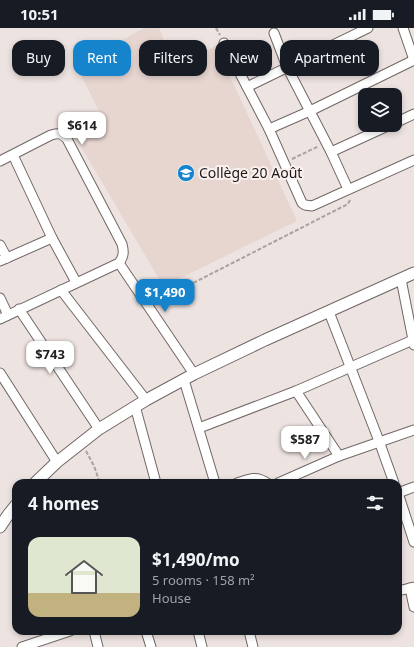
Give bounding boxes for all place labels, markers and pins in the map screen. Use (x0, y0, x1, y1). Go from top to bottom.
pin: $614 (58, 112, 106, 146)
school or university icon: Collège 20 Août (176, 163, 196, 183)
place label: Collège 20 Août (199, 163, 302, 182)
pin: $1,490 (132, 279, 198, 313)
pin: $743 (26, 341, 74, 375)
pin: $587 (281, 426, 329, 460)

